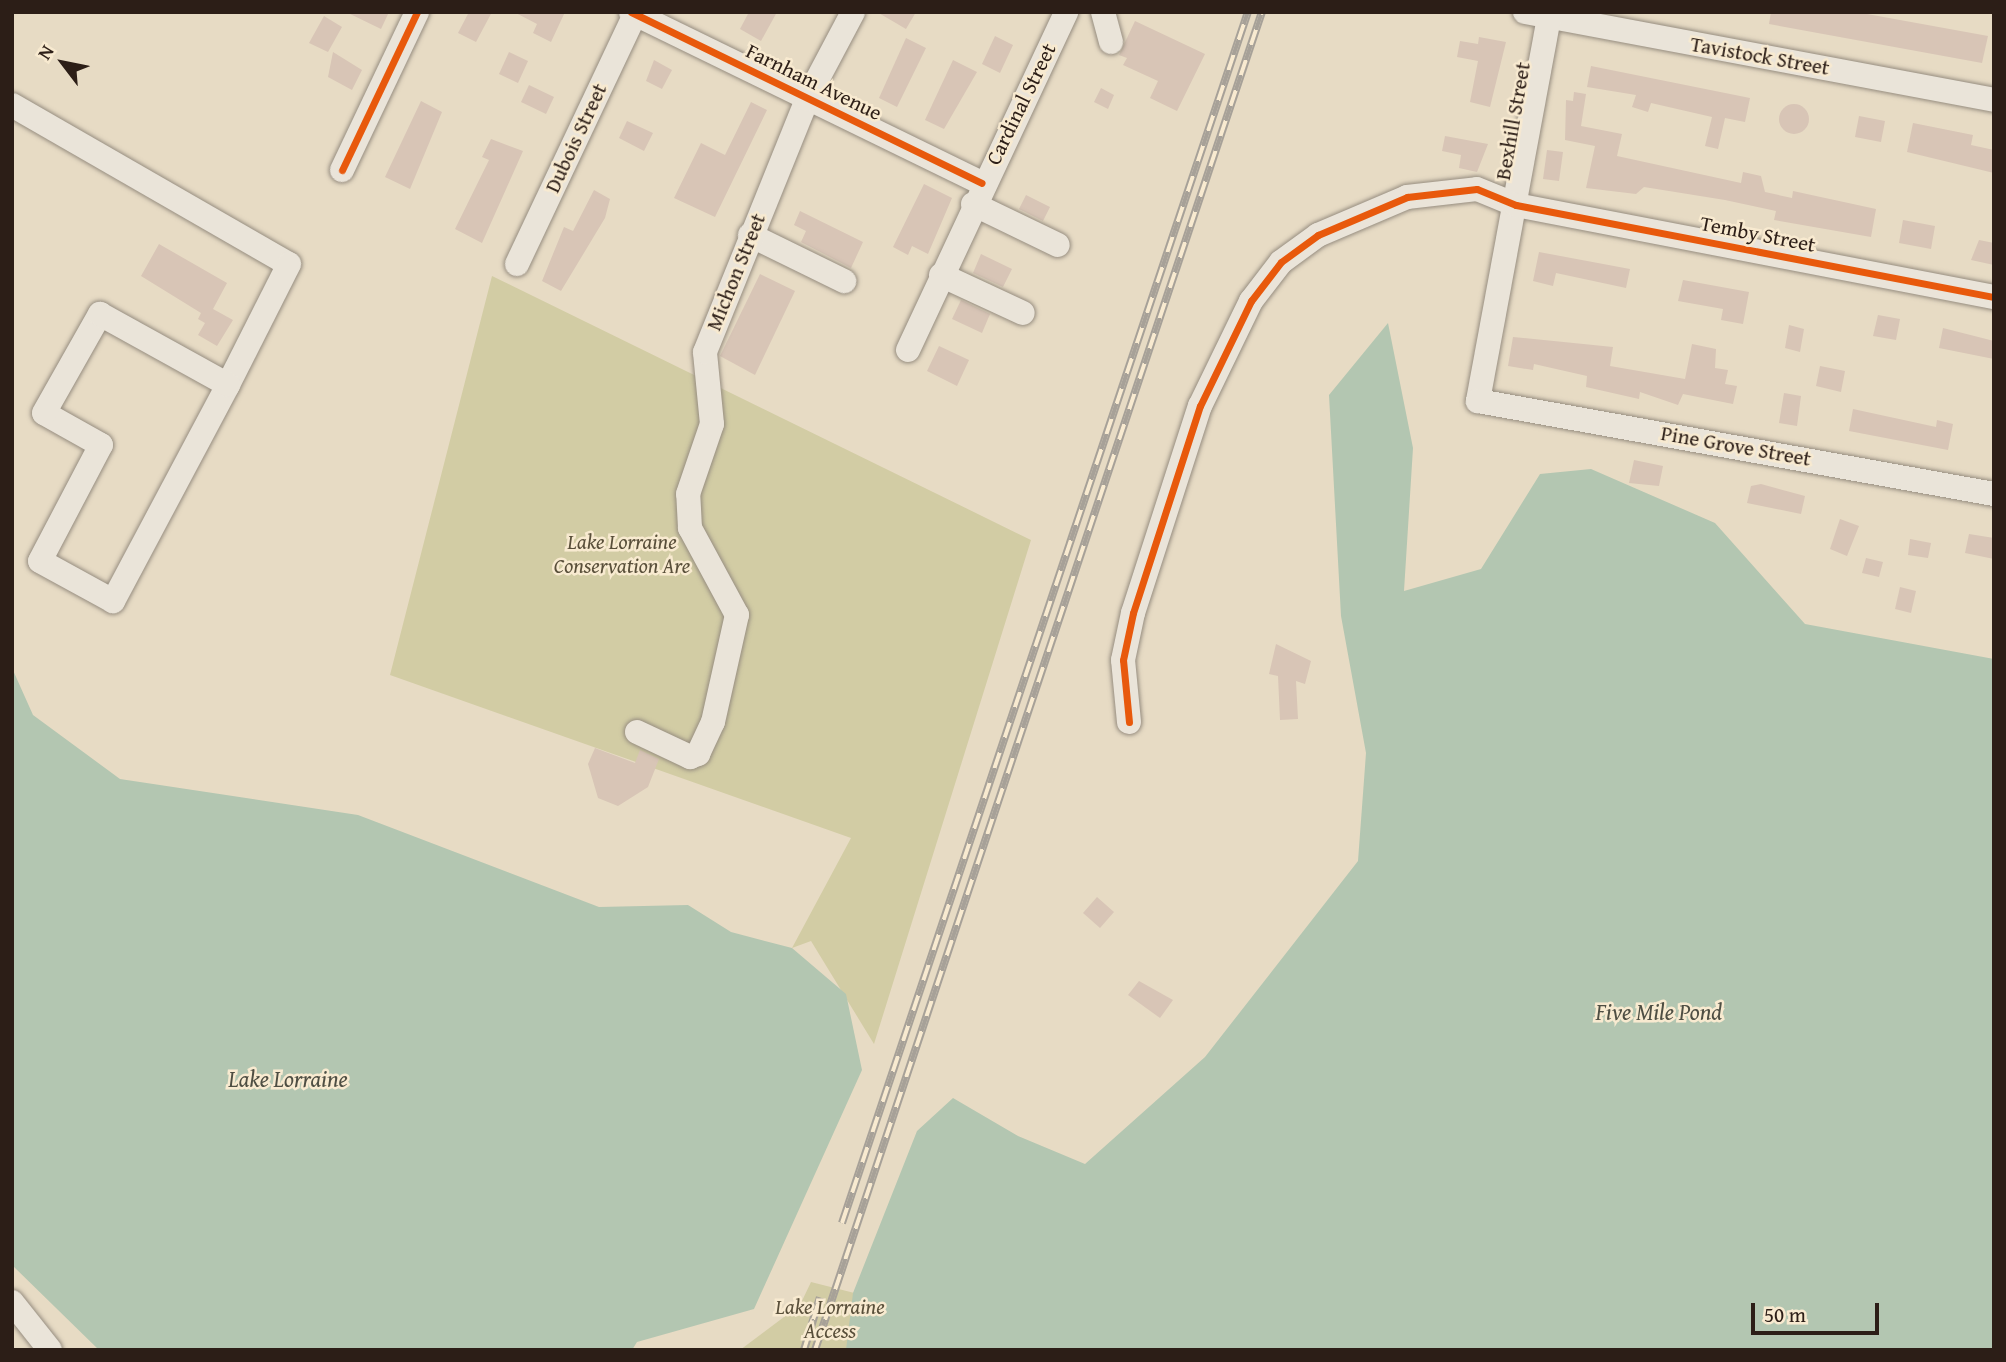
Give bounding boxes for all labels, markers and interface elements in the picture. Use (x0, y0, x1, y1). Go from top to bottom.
north arrow (28, 28, 98, 98)
street label: Tavistock Street (1688, 31, 1832, 81)
street label: Farnham Avenue (742, 38, 886, 126)
text: N (30, 39, 60, 65)
street label: Cardinal Street (981, 39, 1061, 169)
street label: Bexhill Street (1490, 60, 1536, 182)
street label: Dubois Street (540, 79, 612, 197)
street label: Michon Street (701, 210, 771, 334)
street label: Temby Street (1698, 210, 1818, 258)
street label: Pine Grove Street (1659, 420, 1813, 472)
park label: Lake Lorraine Conservation Are (554, 529, 690, 579)
water label: Five Mile Pond (1596, 998, 1722, 1026)
water label: Lake Lorraine (228, 1065, 348, 1093)
scale bar (1754, 1288, 1882, 1332)
park label: Lake Lorraine Access (775, 1294, 885, 1344)
text: 50 m (1764, 1299, 1806, 1330)

